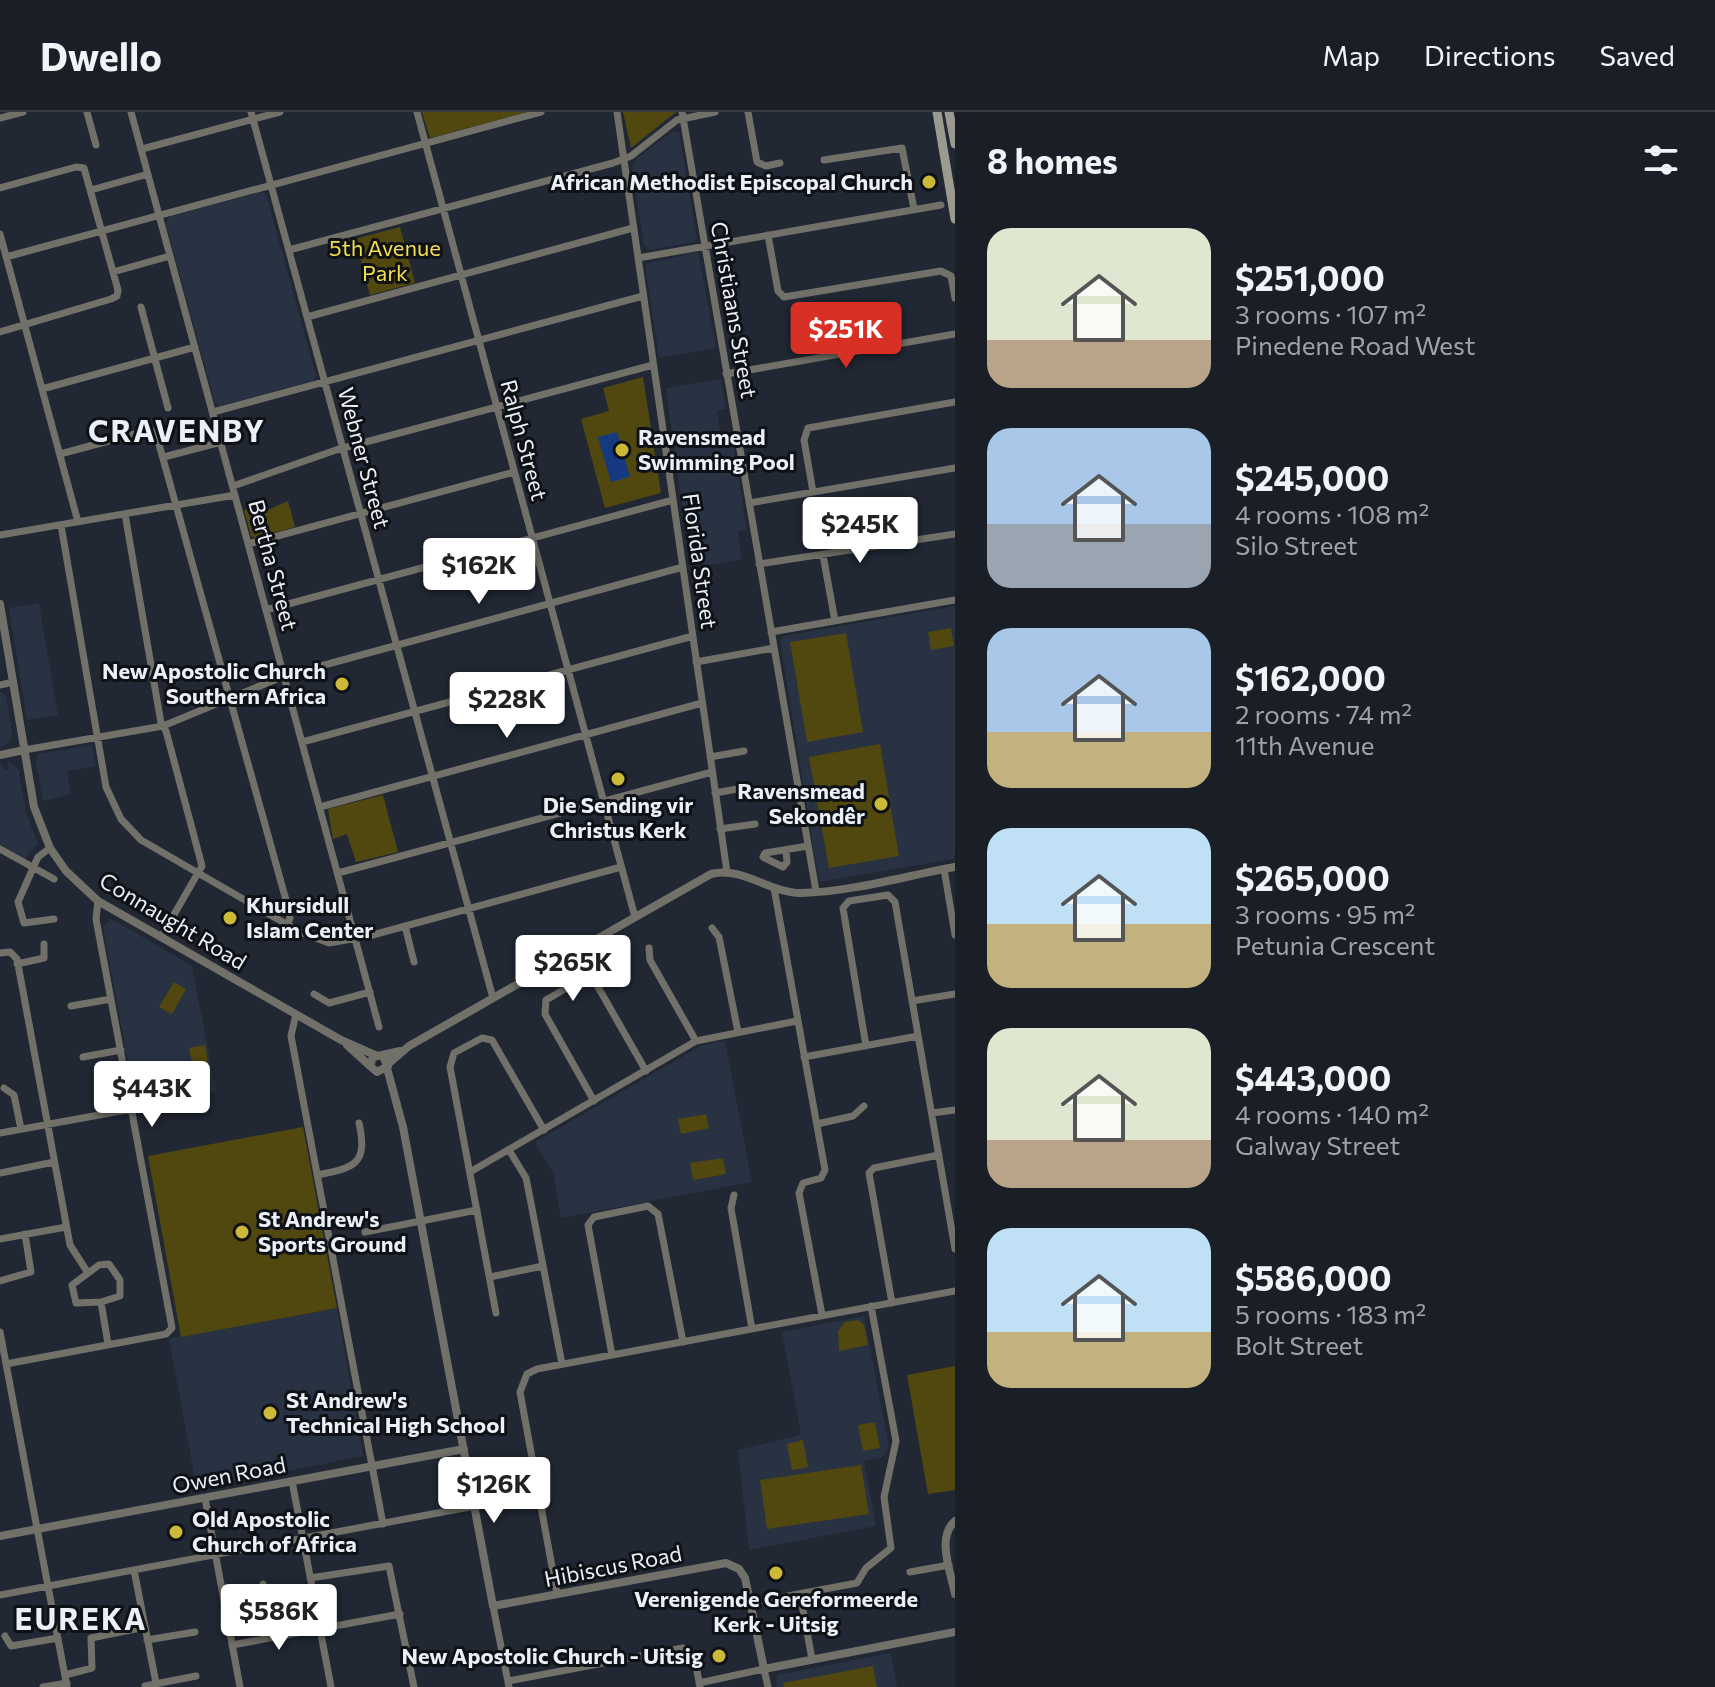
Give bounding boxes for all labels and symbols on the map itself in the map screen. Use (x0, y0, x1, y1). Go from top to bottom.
place label: African Methodist Episcopal Church (550, 168, 913, 195)
marker: African Methodist Episcopal Church (920, 173, 938, 191)
street label: Christiaans Street (706, 220, 763, 400)
park label: 5th Avenue Park (329, 234, 441, 286)
pin: $251K (790, 302, 902, 370)
street label: Ralph Street (495, 377, 554, 503)
street label: Webner Street (333, 384, 396, 531)
district label: CRAVENBY (88, 411, 266, 448)
place label: Ravensmead Swimming Pool (638, 423, 795, 475)
marker: Ravensmead Swimming Pool (613, 441, 631, 459)
street label: Florida Street (678, 492, 723, 630)
street label: Bertha Street (243, 497, 304, 633)
pin: $245K (804, 497, 916, 565)
pin: $162K (423, 538, 535, 606)
place label: New Apostolic Church Southern Africa (102, 657, 326, 709)
pin: $228K (451, 672, 563, 740)
marker: New Apostolic Church Southern Africa (333, 675, 351, 693)
marker: Die Sending vir Christus Kerk (609, 770, 627, 788)
place label: Ravensmead Sekondêr (737, 777, 865, 829)
place label: Die Sending vir Christus Kerk (543, 791, 693, 843)
marker: Ravensmead Sekondêr (872, 795, 890, 813)
street label: Connaught Road (95, 866, 252, 975)
place label: Khursidull Islam Center (246, 891, 373, 943)
marker: Khursidull Islam Center (221, 909, 239, 927)
pin: $265K (517, 935, 629, 1003)
pin: $443K (96, 1061, 208, 1129)
place label: St Andrew's Sports Ground (258, 1205, 406, 1257)
marker: St Andrew's Sports Ground (233, 1223, 251, 1241)
place label: St Andrew's Technical High School (286, 1386, 505, 1438)
marker: St Andrew's Technical High School (261, 1404, 279, 1422)
street label: Owen Road (170, 1450, 288, 1499)
pin: $126K (438, 1457, 550, 1525)
place label: Old Apostolic Church of Africa (192, 1505, 357, 1557)
marker: Old Apostolic Church of Africa (167, 1523, 185, 1541)
street label: Hibiscus Road (542, 1539, 684, 1592)
marker: Verenigende Gereformeerde Kerk - Uitsig (767, 1564, 785, 1582)
pin: $586K (223, 1584, 335, 1652)
place label: Verenigende Gereformeerde Kerk - Uitsig (634, 1585, 918, 1637)
district label: EUREKA (15, 1599, 147, 1636)
place label: New Apostolic Church - Uitsig (401, 1642, 703, 1669)
marker: New Apostolic Church - Uitsig (710, 1647, 728, 1665)

